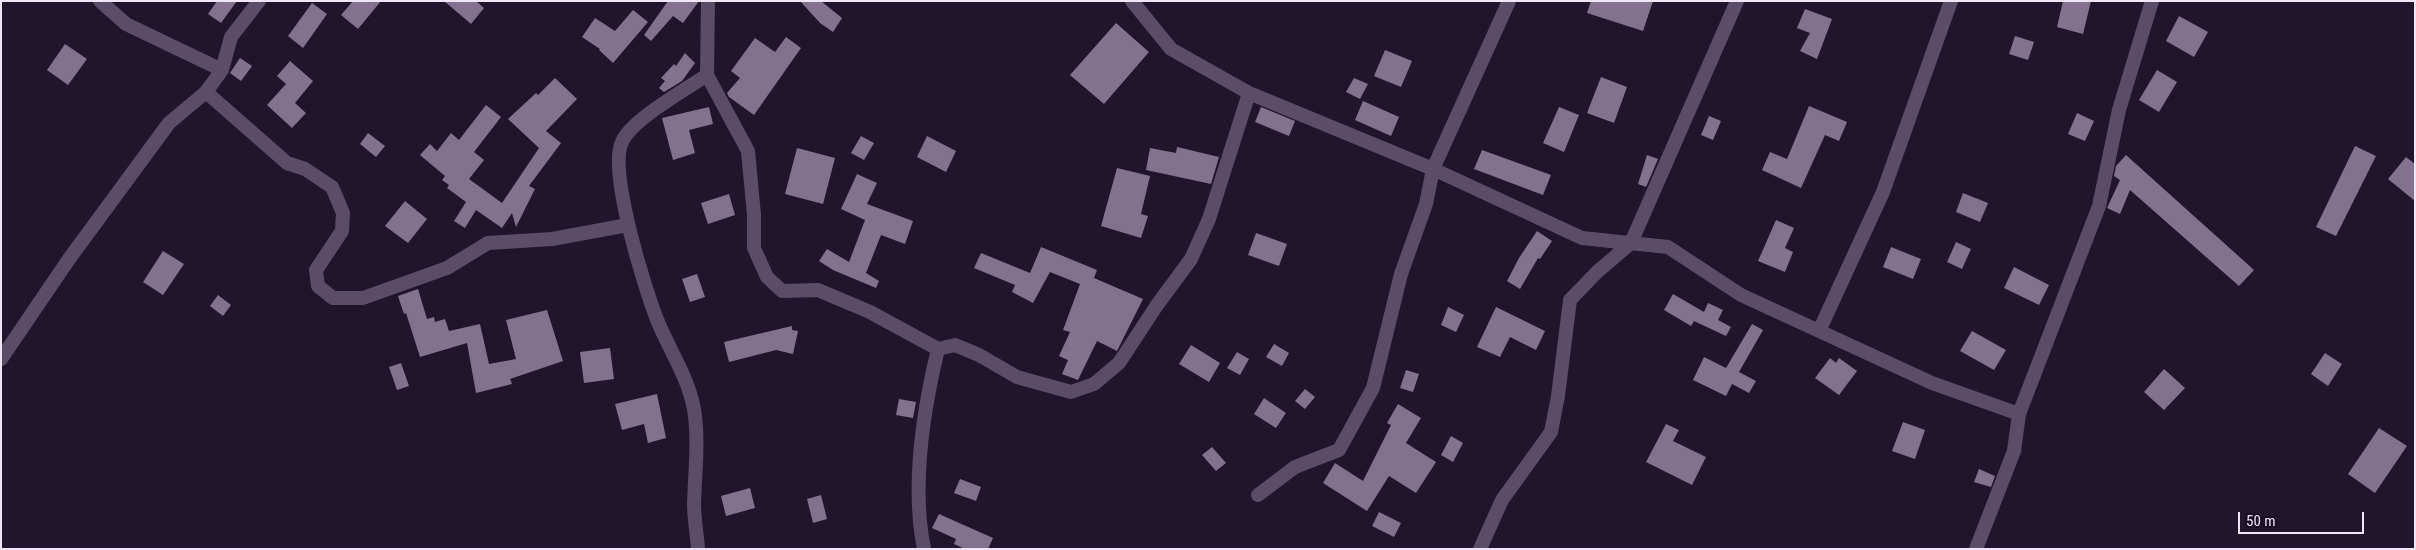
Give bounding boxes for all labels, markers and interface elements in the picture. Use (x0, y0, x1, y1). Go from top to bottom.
scale bar (2241, 502, 2367, 534)
text: 50 m (2246, 512, 2276, 530)

